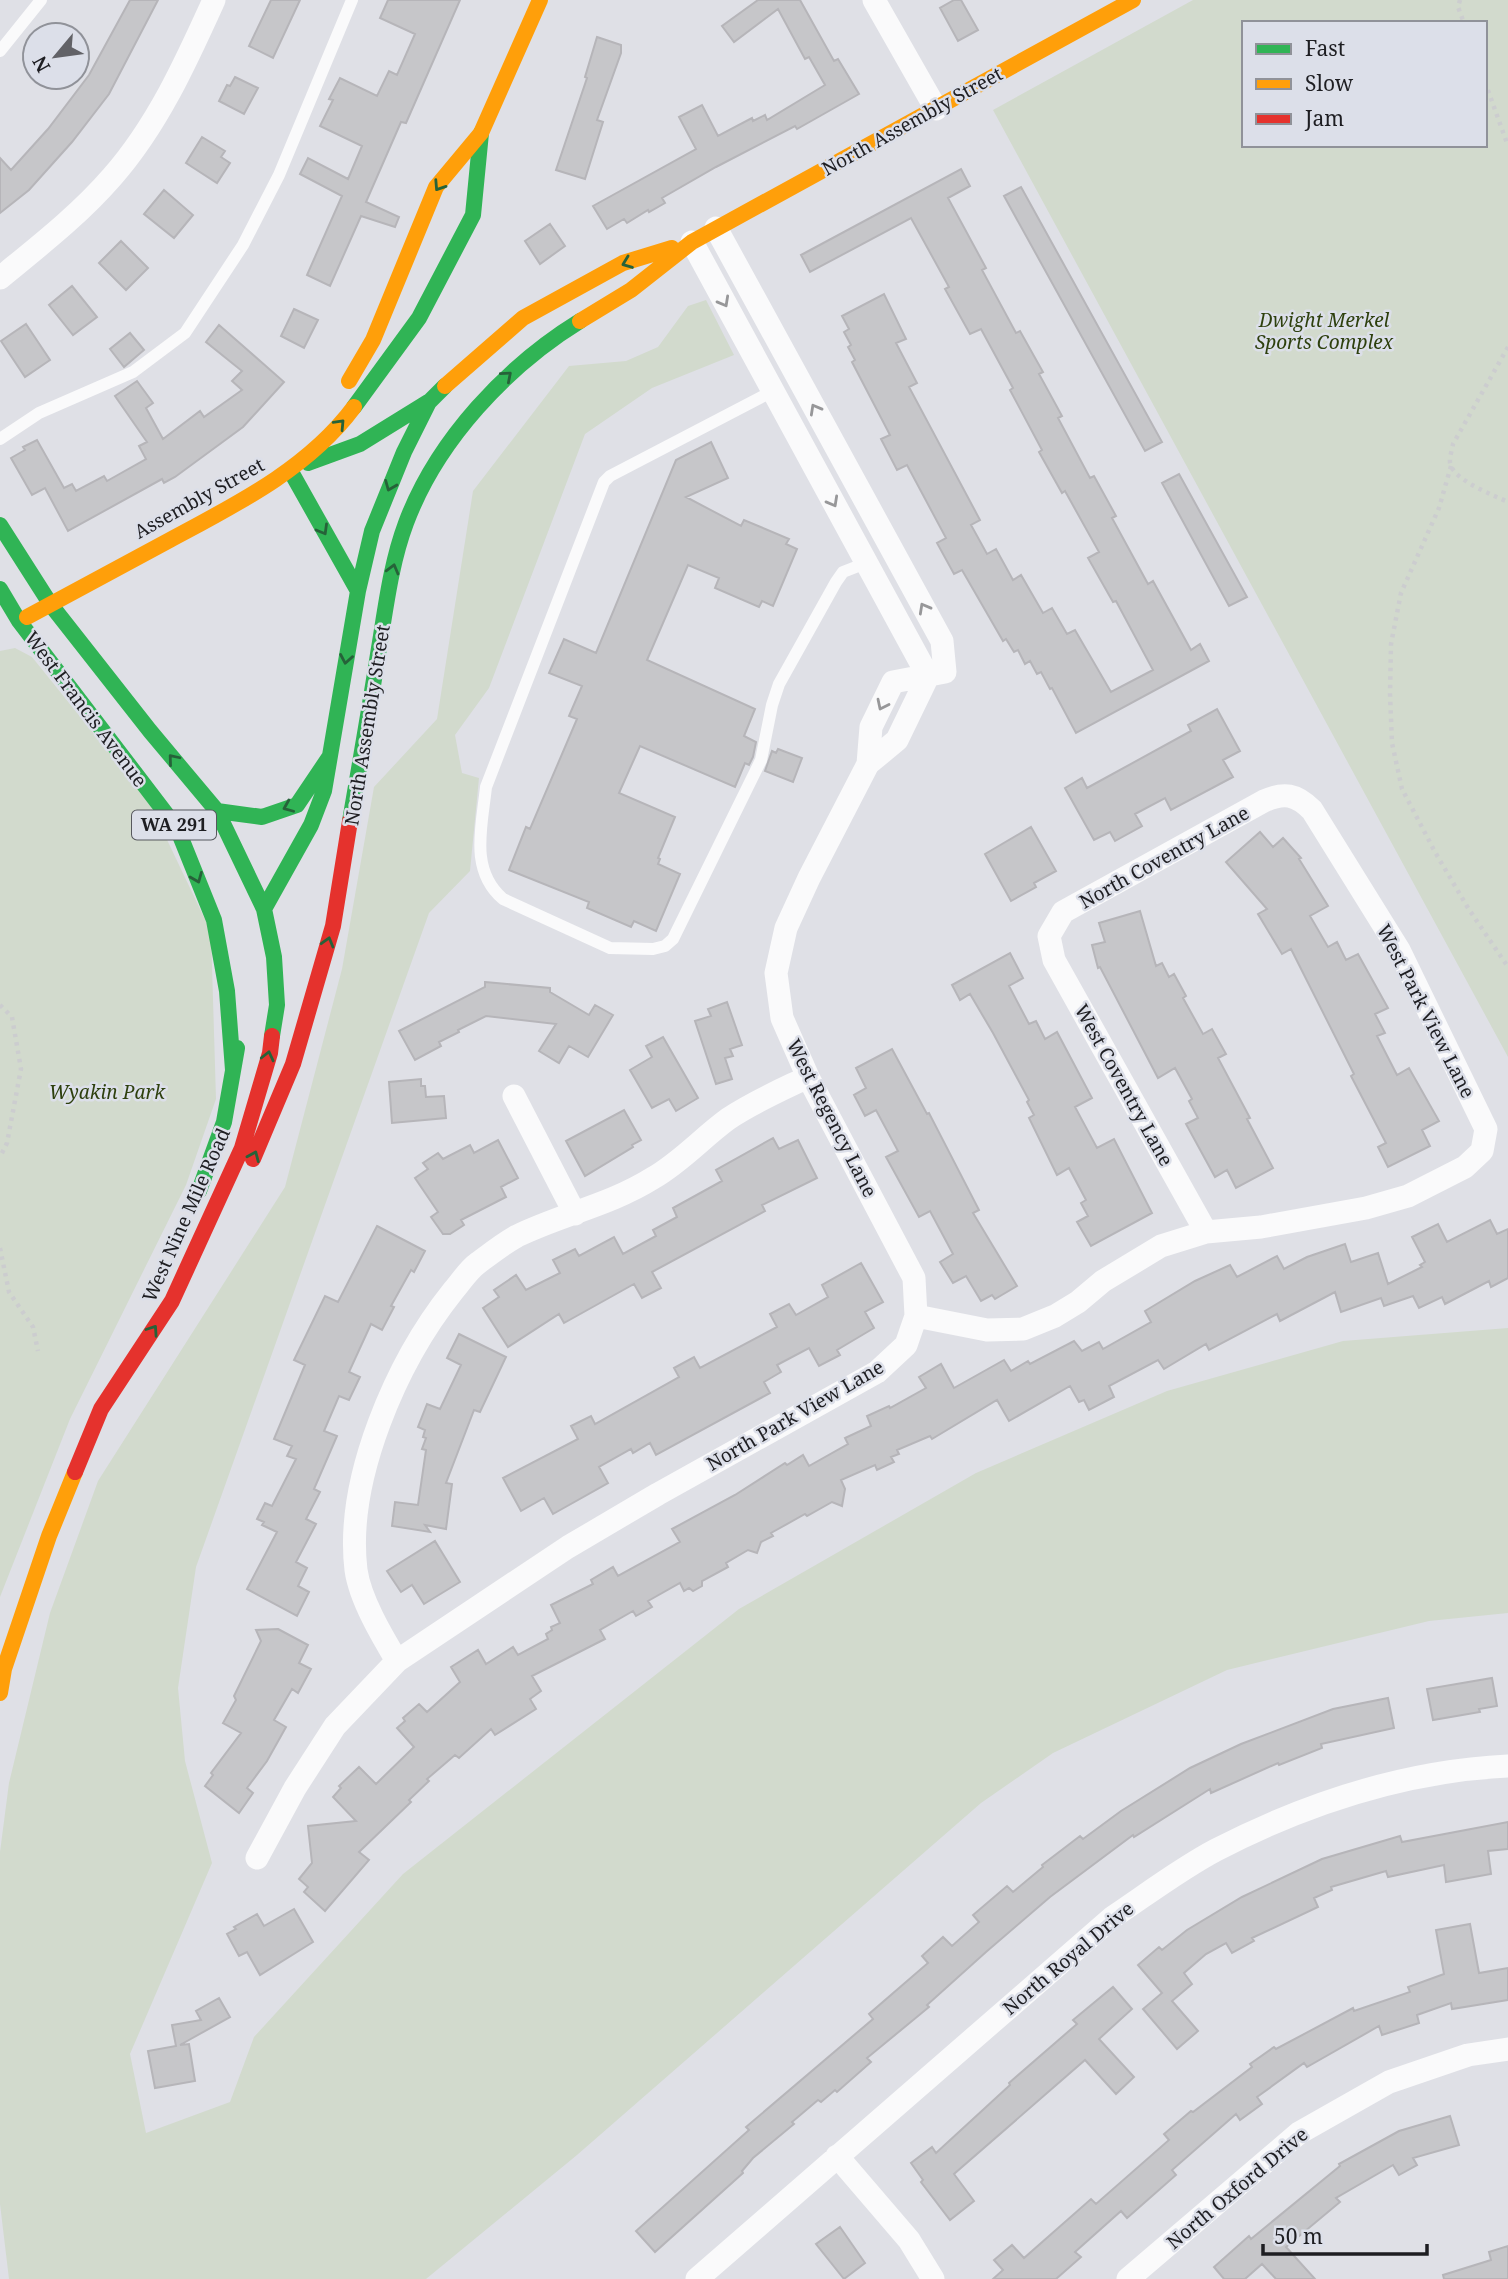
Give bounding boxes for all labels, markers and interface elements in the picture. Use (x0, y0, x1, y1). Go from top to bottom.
north arrow (21, 21, 91, 91)
legend (1242, 21, 1487, 147)
text: Fast (1305, 34, 1345, 62)
text: N (26, 51, 56, 77)
street label: North Assembly Street (817, 60, 1007, 182)
text: Slow (1305, 69, 1354, 97)
text: Jam (1304, 104, 1344, 132)
one-way arrow (434, 178, 447, 191)
one-way arrow (621, 254, 633, 268)
one-way arrow (716, 295, 729, 307)
park label: Dwight Merkel Sports Complex (1255, 307, 1394, 355)
one-way arrow (498, 372, 511, 384)
one-way arrow (810, 404, 823, 416)
one-way arrow (331, 419, 344, 432)
street label: Assembly Street (129, 451, 269, 544)
one-way arrow (385, 479, 399, 491)
one-way arrow (825, 494, 838, 507)
one-way arrow (315, 523, 328, 535)
one-way arrow (385, 564, 399, 576)
one-way arrow (919, 603, 933, 616)
street label: North Assembly Street (338, 622, 396, 827)
street label: West Francis Avenue (19, 626, 153, 792)
one-way arrow (339, 653, 354, 665)
one-way arrow (876, 698, 890, 710)
one-way arrow (169, 754, 181, 767)
one-way arrow (283, 799, 295, 813)
street label: North Coventry Lane (1074, 799, 1254, 915)
road number: WA 291 (132, 810, 216, 840)
one-way arrow (189, 870, 203, 883)
street label: West Park View Lane (1371, 920, 1481, 1102)
one-way arrow (320, 936, 334, 948)
street label: West Coventry Lane (1069, 999, 1179, 1171)
street label: West Regency Lane (781, 1034, 883, 1202)
one-way arrow (260, 1050, 275, 1062)
park label: Wyakin Park (49, 1079, 166, 1105)
street label: West Nine Mile Road (136, 1124, 236, 1306)
one-way arrow (246, 1151, 260, 1163)
one-way arrow (145, 1325, 158, 1338)
street label: North Park View Lane (702, 1354, 888, 1476)
street label: North Royal Drive (997, 1896, 1139, 2020)
street label: North Oxford Drive (1161, 2121, 1313, 2255)
scale bar (1263, 2212, 1428, 2256)
text: 50 m (1274, 2222, 1323, 2250)

